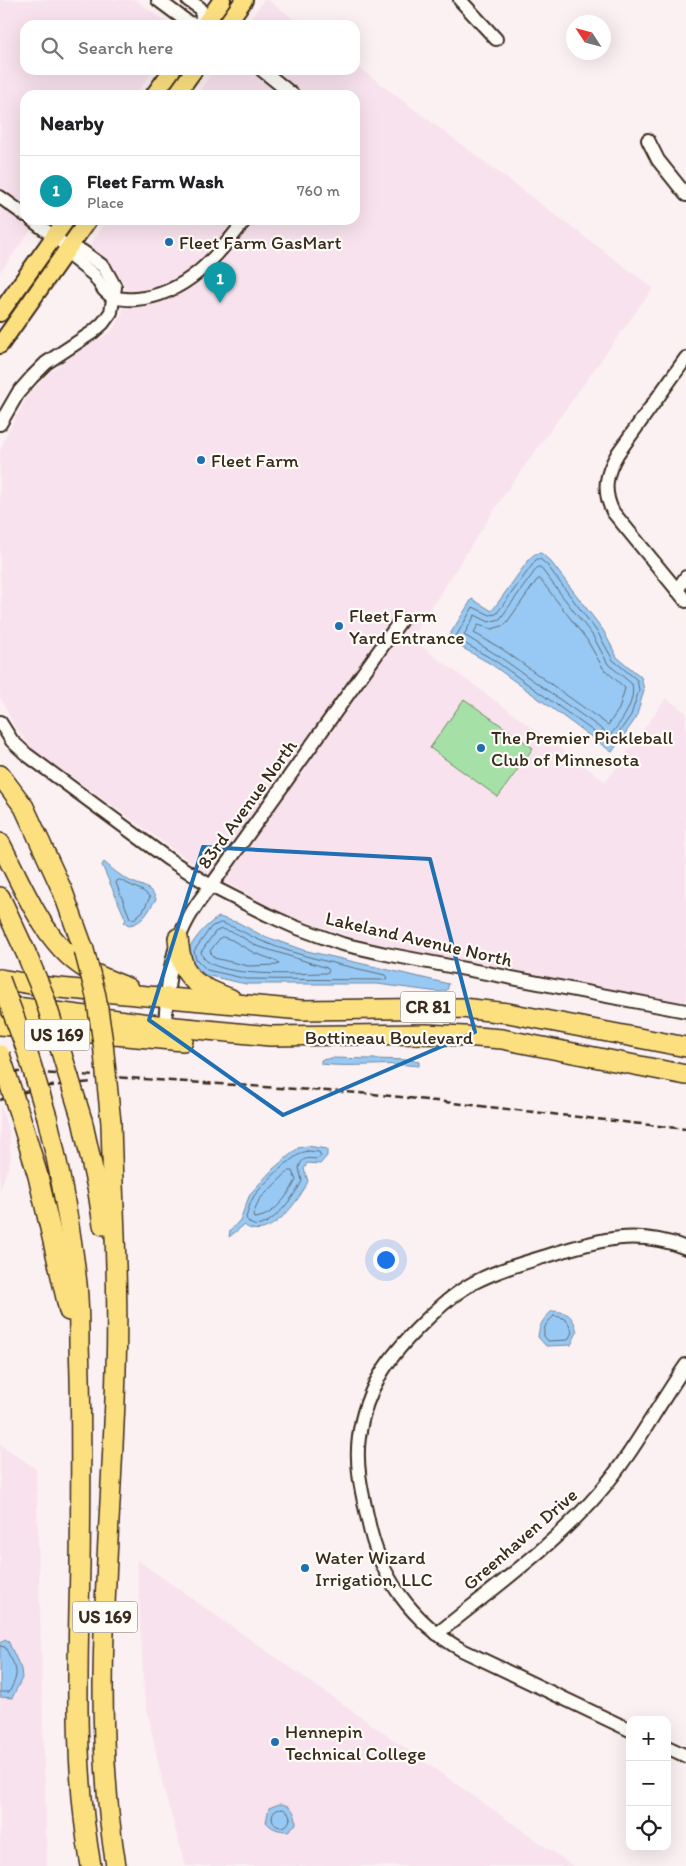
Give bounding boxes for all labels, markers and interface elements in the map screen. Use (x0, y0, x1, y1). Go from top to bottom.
north arrow (566, 15, 611, 60)
search box (20, 20, 360, 75)
icon: search (38, 34, 66, 62)
text: Search here (78, 36, 173, 59)
text: Nearby (40, 110, 104, 135)
text: Fleet Farm Wash (87, 170, 224, 193)
text: 1 (52, 181, 60, 200)
text: 760 m (297, 181, 340, 200)
text: Place (87, 193, 124, 212)
place label: Fleet Farm GasMart (179, 231, 342, 254)
marker: Fleet Farm GasMart (163, 236, 175, 248)
pin: 1 (204, 262, 236, 303)
place label: Fleet Farm (211, 449, 299, 472)
marker: Fleet Farm (195, 454, 207, 466)
place label: Fleet Farm Yard Entrance (349, 604, 465, 649)
marker: Fleet Farm Yard Entrance (333, 620, 345, 632)
place label: The Premier Pickleball Club of Minnesota (491, 726, 674, 771)
street label: 83rd Avenue North (192, 734, 302, 873)
marker: The Premier Pickleball Club of Minnesota (475, 742, 487, 754)
street label: Lakeland Avenue North (323, 906, 515, 972)
road number: CR 81 (400, 992, 456, 1022)
road number: US 169 (24, 1020, 90, 1050)
street label: Bottineau Boulevard (305, 1026, 474, 1049)
your location (373, 1247, 399, 1273)
street label: Greenhaven Drive (458, 1483, 582, 1595)
place label: Water Wizard Irrigation, LLC (315, 1546, 433, 1591)
marker: Water Wizard Irrigation, LLC (299, 1562, 311, 1574)
road number: US 169 (72, 1601, 138, 1632)
map controls (626, 1716, 671, 1851)
button: + (626, 1716, 671, 1761)
place label: Hennepin Technical College (285, 1720, 426, 1765)
marker: Hennepin Technical College (269, 1736, 281, 1748)
button: − (626, 1761, 671, 1806)
button: locate (626, 1806, 671, 1851)

